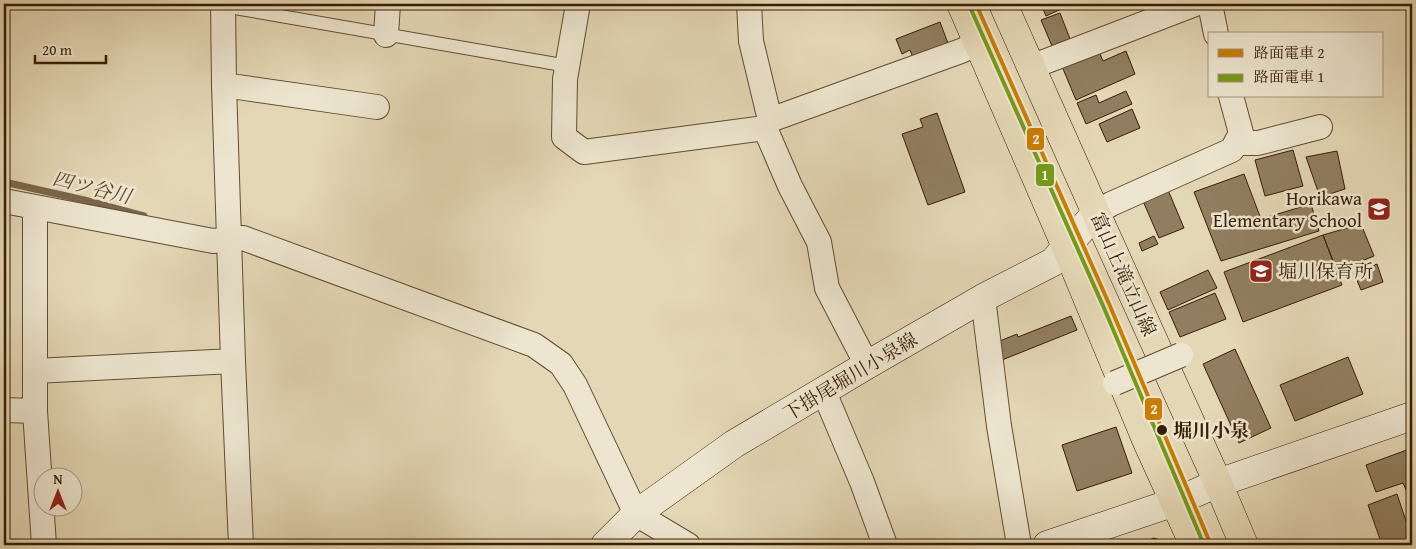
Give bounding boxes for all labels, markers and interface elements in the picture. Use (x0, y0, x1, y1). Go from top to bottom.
scale bar (35, 32, 106, 64)
legend (1208, 32, 1384, 98)
text: 20 m (42, 39, 73, 60)
text: 路面電車 2 (1254, 42, 1325, 63)
text: 路面電車 1 (1254, 66, 1325, 87)
line badge: 2 (1026, 127, 1045, 151)
text: 2 (1032, 129, 1040, 149)
water label: 四ツ谷川 (50, 163, 136, 211)
line badge: 1 (1035, 163, 1055, 187)
text: 1 (1041, 165, 1049, 185)
place label: Horikawa Elementary School (1213, 184, 1362, 234)
school or university icon: Horikawa Elementary School (1366, 196, 1392, 222)
street label: 富山上滝立山線 (1084, 208, 1164, 340)
place label: 堀川保育所 (1278, 257, 1373, 285)
school or university icon: 堀川保育所 (1248, 258, 1274, 284)
street label: 下掛尾堀川小泉線 (778, 325, 922, 427)
line badge: 2 (1144, 397, 1163, 421)
text: 2 (1150, 399, 1158, 419)
place label: 堀川小泉 (1173, 416, 1249, 444)
marker: 堀川小泉 (1155, 423, 1169, 437)
north arrow (32, 466, 82, 516)
text: N (53, 469, 63, 489)

